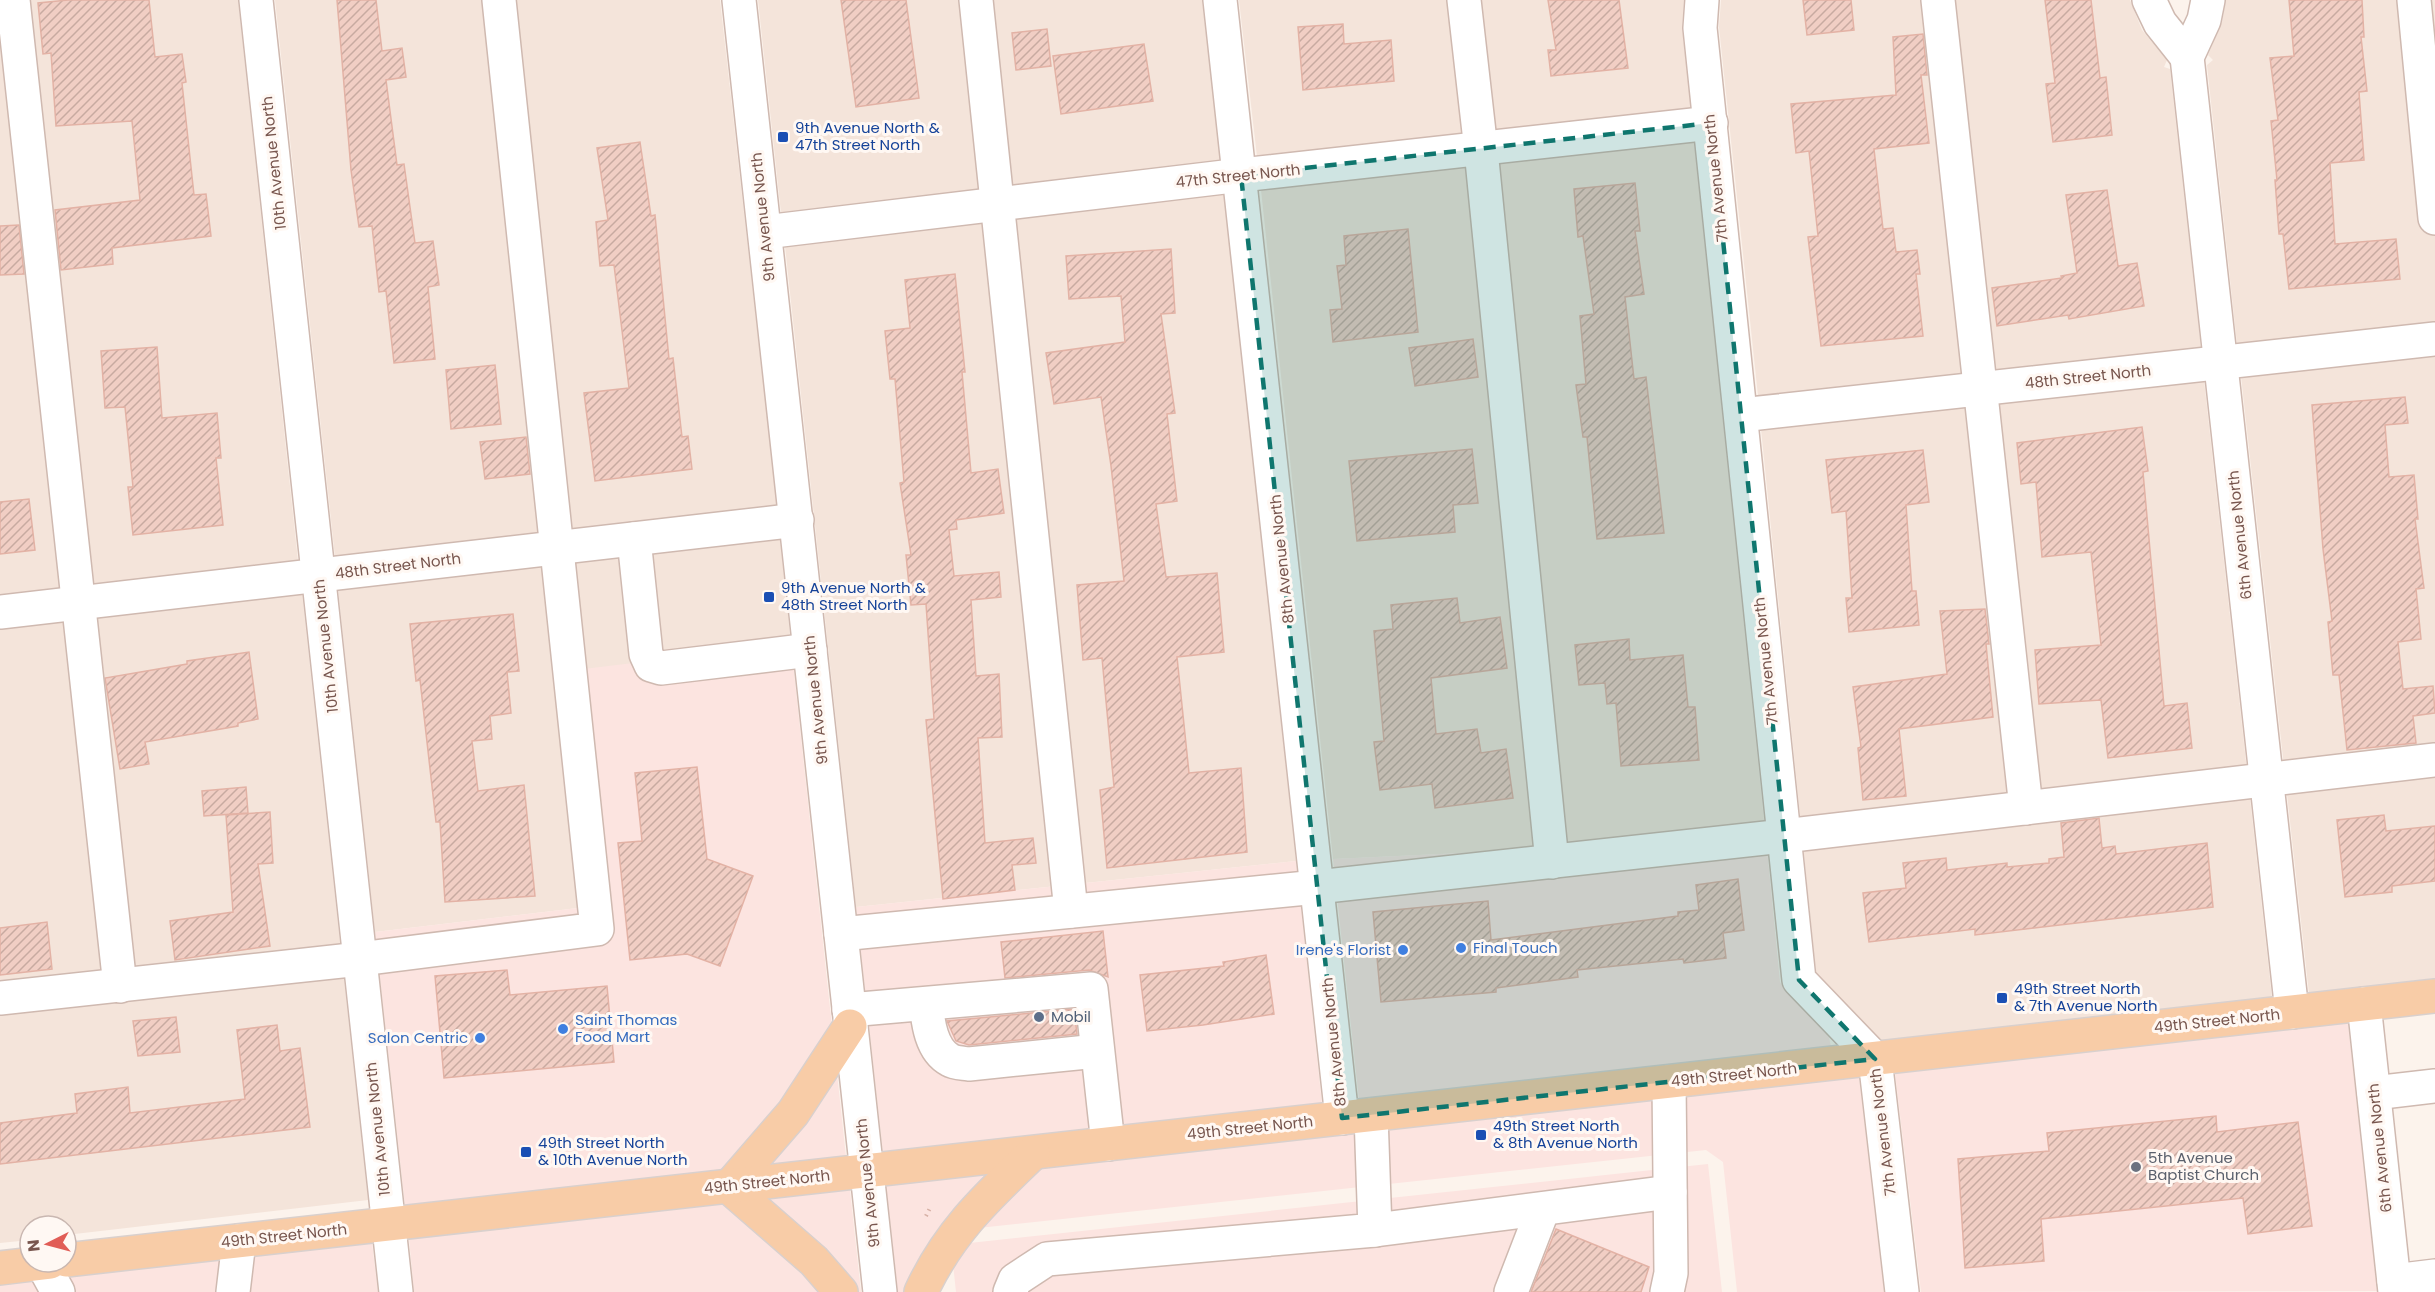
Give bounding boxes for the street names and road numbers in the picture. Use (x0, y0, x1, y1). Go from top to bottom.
street label: 10th Avenue North (256, 95, 291, 231)
street label: 7th Avenue North (1698, 113, 1733, 243)
street label: 9th Avenue North (745, 151, 780, 283)
street label: 47th Street North (1174, 159, 1301, 193)
street label: 48th Street North (2024, 359, 2152, 394)
street label: 6th Avenue North (2222, 469, 2257, 601)
street label: 8th Avenue North (1264, 493, 1299, 625)
street label: 48th Street North (334, 547, 462, 584)
street label: 10th Avenue North (308, 578, 343, 714)
street label: 7th Avenue North (1748, 596, 1783, 726)
street label: 9th Avenue North (798, 634, 833, 766)
street label: 8th Avenue North (1316, 976, 1351, 1108)
street label: 49th Street North (2153, 1003, 2281, 1038)
street label: 49th Street North (1670, 1057, 1798, 1092)
street label: 10th Avenue North (360, 1061, 395, 1197)
street label: 7th Avenue North (1864, 1067, 1901, 1197)
street label: 6th Avenue North (2362, 1082, 2397, 1214)
street label: 49th Street North (1186, 1110, 1314, 1145)
street label: 9th Avenue North (850, 1117, 885, 1249)
street label: 49th Street North (703, 1164, 831, 1199)
street label: 49th Street North (220, 1218, 348, 1253)

